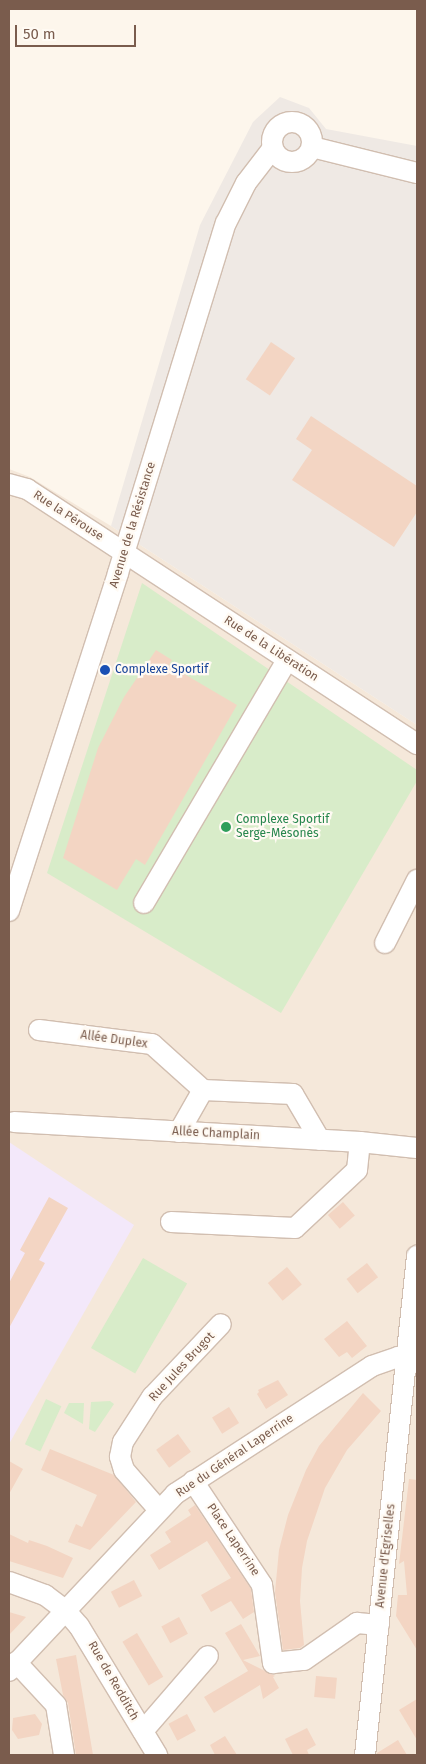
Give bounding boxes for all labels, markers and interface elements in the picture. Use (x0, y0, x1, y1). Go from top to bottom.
scale bar (18, 15, 139, 47)
text: 50 m (23, 25, 56, 43)
street label: Avenue de la Résistance (107, 460, 159, 590)
street label: Rue la Pérouse (30, 488, 106, 544)
street label: Rue de la Libération (221, 613, 321, 685)
place label: Complexe Sportif (115, 663, 208, 677)
marker: Complexe Sportif (99, 664, 111, 676)
place label: Complexe Sportif Serge-Mésonès (236, 813, 329, 841)
marker: Complexe Sportif Serge-Mésonès (220, 821, 232, 833)
street label: Allée Duplex (79, 1028, 149, 1052)
street label: Allée Champlain (172, 1125, 260, 1143)
street label: Rue Jules Brugot (146, 1329, 218, 1405)
street label: Rue du Général Laperrine (174, 1411, 296, 1501)
street label: Place Laperrine (203, 1501, 263, 1579)
street label: Avenue d'Egriselles (373, 1503, 399, 1609)
street label: Rue de Redditch (84, 1639, 142, 1723)

